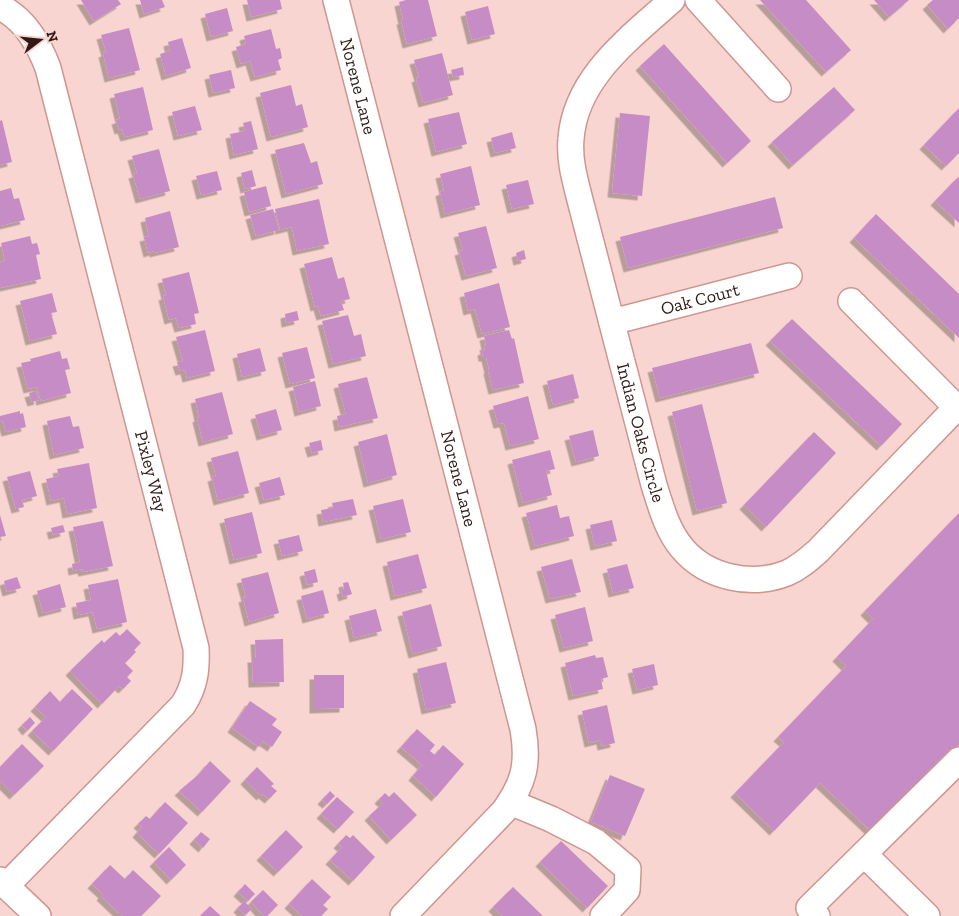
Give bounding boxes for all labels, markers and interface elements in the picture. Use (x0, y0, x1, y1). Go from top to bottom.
north arrow (15, 15, 65, 65)
text: N (42, 29, 62, 44)
street label: Norene Lane (335, 36, 381, 137)
street label: Oak Court (658, 278, 742, 320)
street label: Indian Oaks Circle (612, 361, 670, 505)
street label: Pixley Way (130, 428, 172, 515)
street label: Norene Lane (436, 428, 482, 529)

